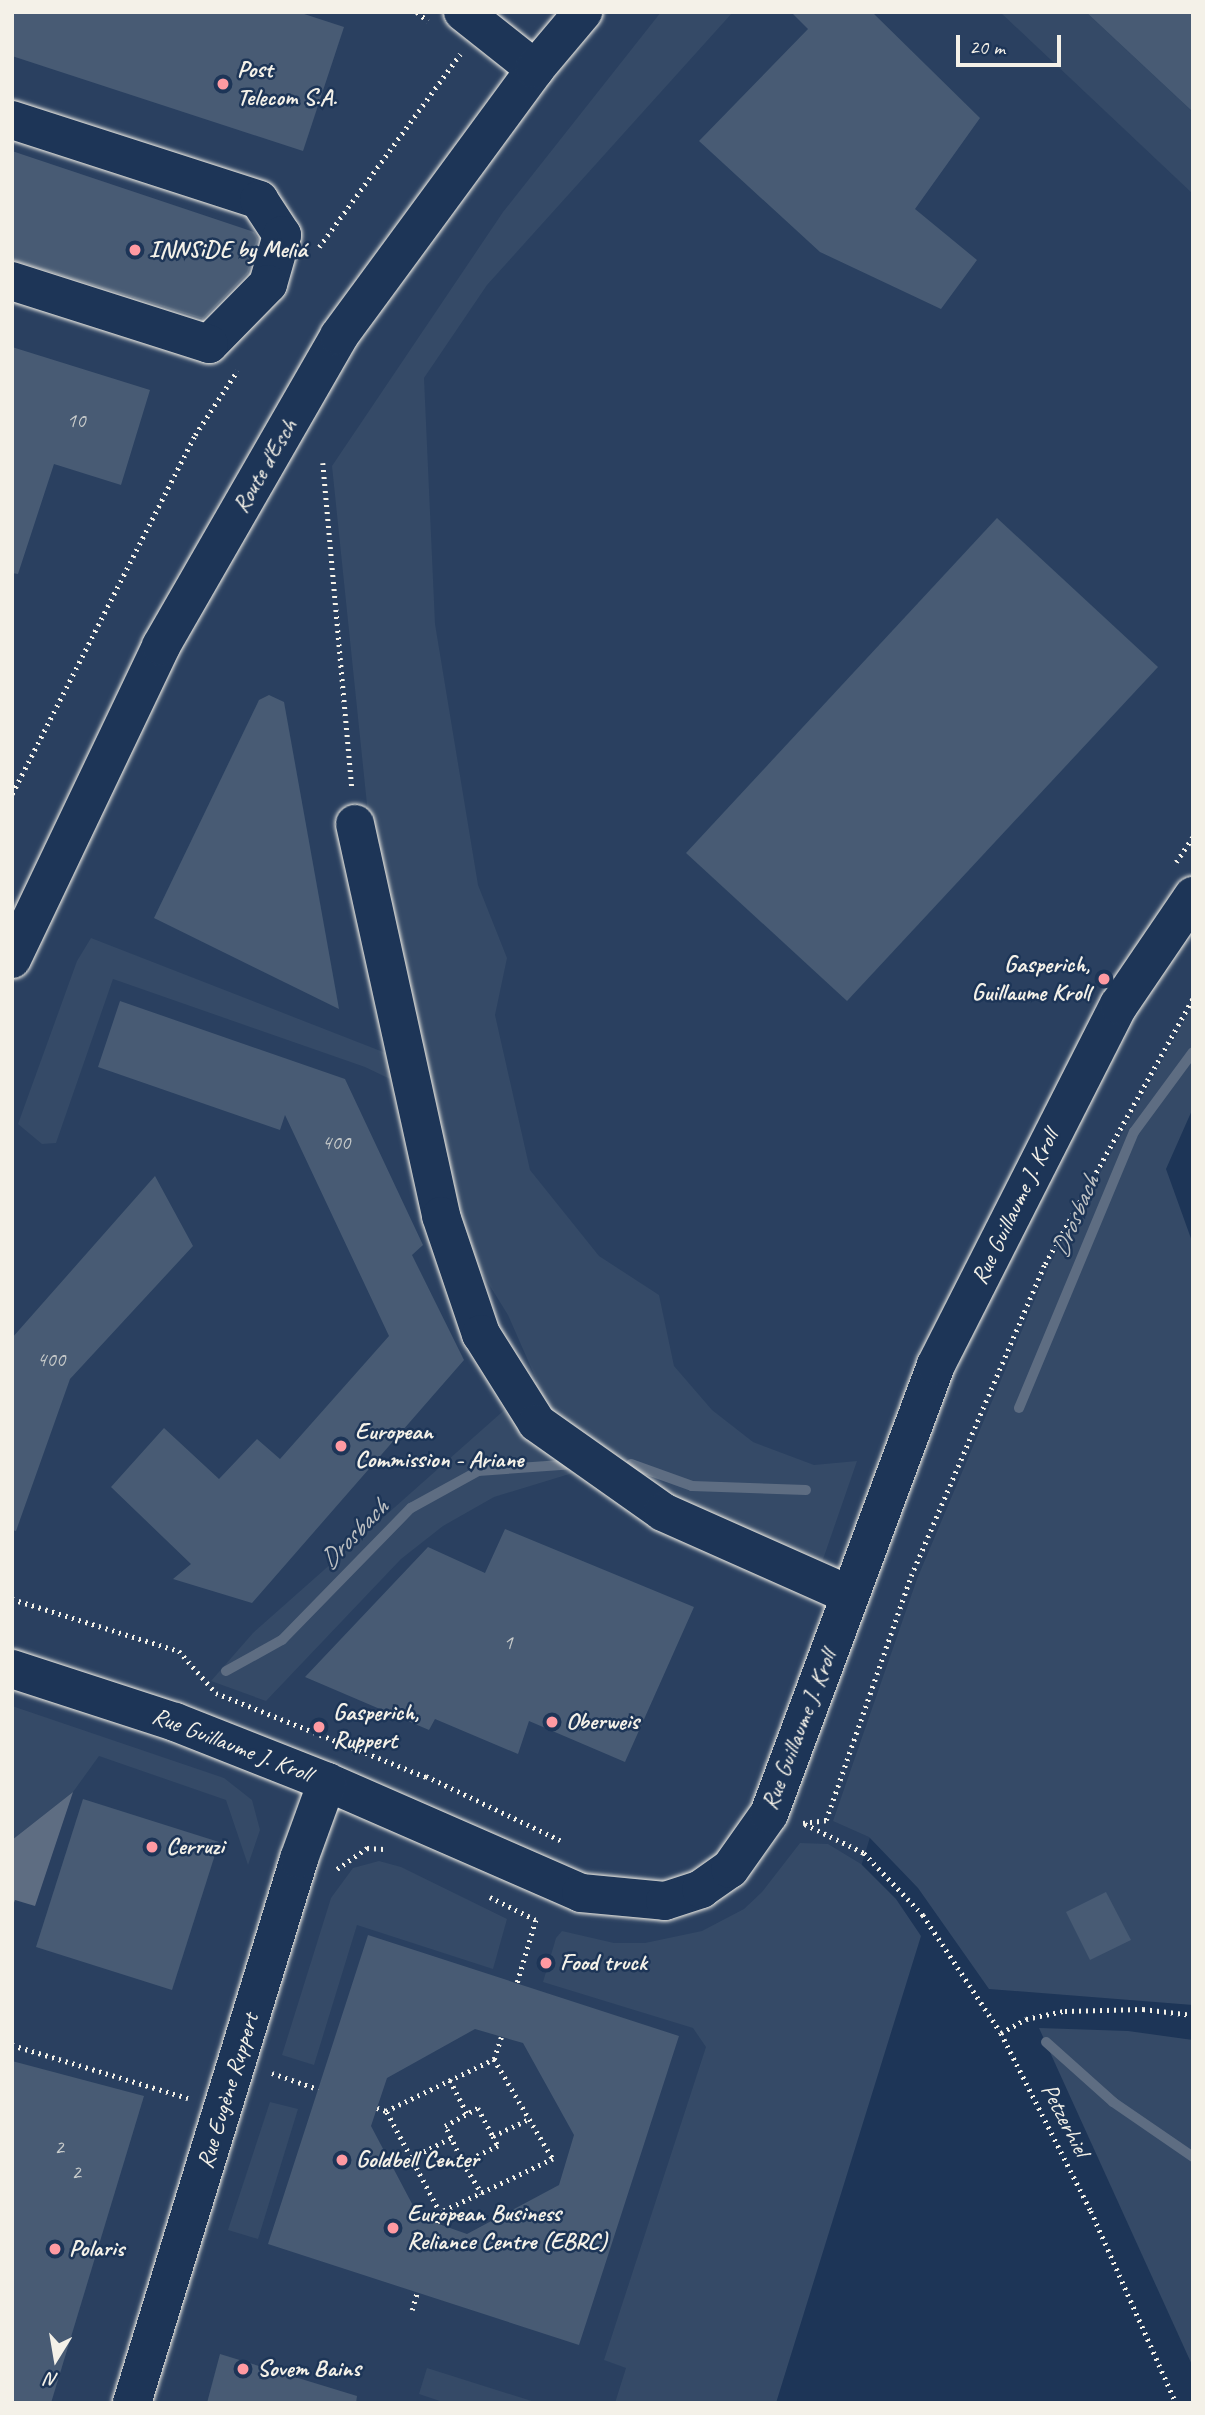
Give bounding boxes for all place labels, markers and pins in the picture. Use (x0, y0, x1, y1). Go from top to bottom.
place label: Post Telecom S.A. (237, 56, 337, 112)
marker: Post Telecom S.A. (215, 76, 231, 92)
place label: INNSiDE by Meliá (149, 236, 307, 264)
marker: INNSiDE by Meliá (127, 242, 143, 258)
place label: Gasperich, Guillaume Kroll (972, 951, 1090, 1007)
marker: Gasperich, Guillaume Kroll (1096, 971, 1112, 987)
place label: European Commission - Ariane (355, 1418, 523, 1474)
marker: European Commission - Ariane (333, 1438, 349, 1454)
place label: Gasperich, Ruppert (333, 1699, 419, 1755)
place label: Oberweis (566, 1708, 639, 1736)
marker: Oberweis (544, 1714, 560, 1730)
marker: Gasperich, Ruppert (311, 1719, 327, 1735)
place label: Cerruzi (166, 1833, 224, 1861)
marker: Cerruzi (144, 1839, 160, 1855)
place label: Food truck (560, 1949, 647, 1977)
marker: Food truck (538, 1955, 554, 1971)
place label: Goldbell Center (356, 2146, 479, 2174)
marker: Goldbell Center (334, 2152, 350, 2168)
place label: European Business Reliance Centre (EBRC) (407, 2200, 607, 2256)
marker: European Business Reliance Centre (EBRC) (385, 2220, 401, 2236)
place label: Polaris (69, 2235, 124, 2263)
marker: Polaris (47, 2241, 63, 2257)
place label: Sovem Bains (257, 2355, 361, 2383)
marker: Sovem Bains (235, 2361, 251, 2377)

